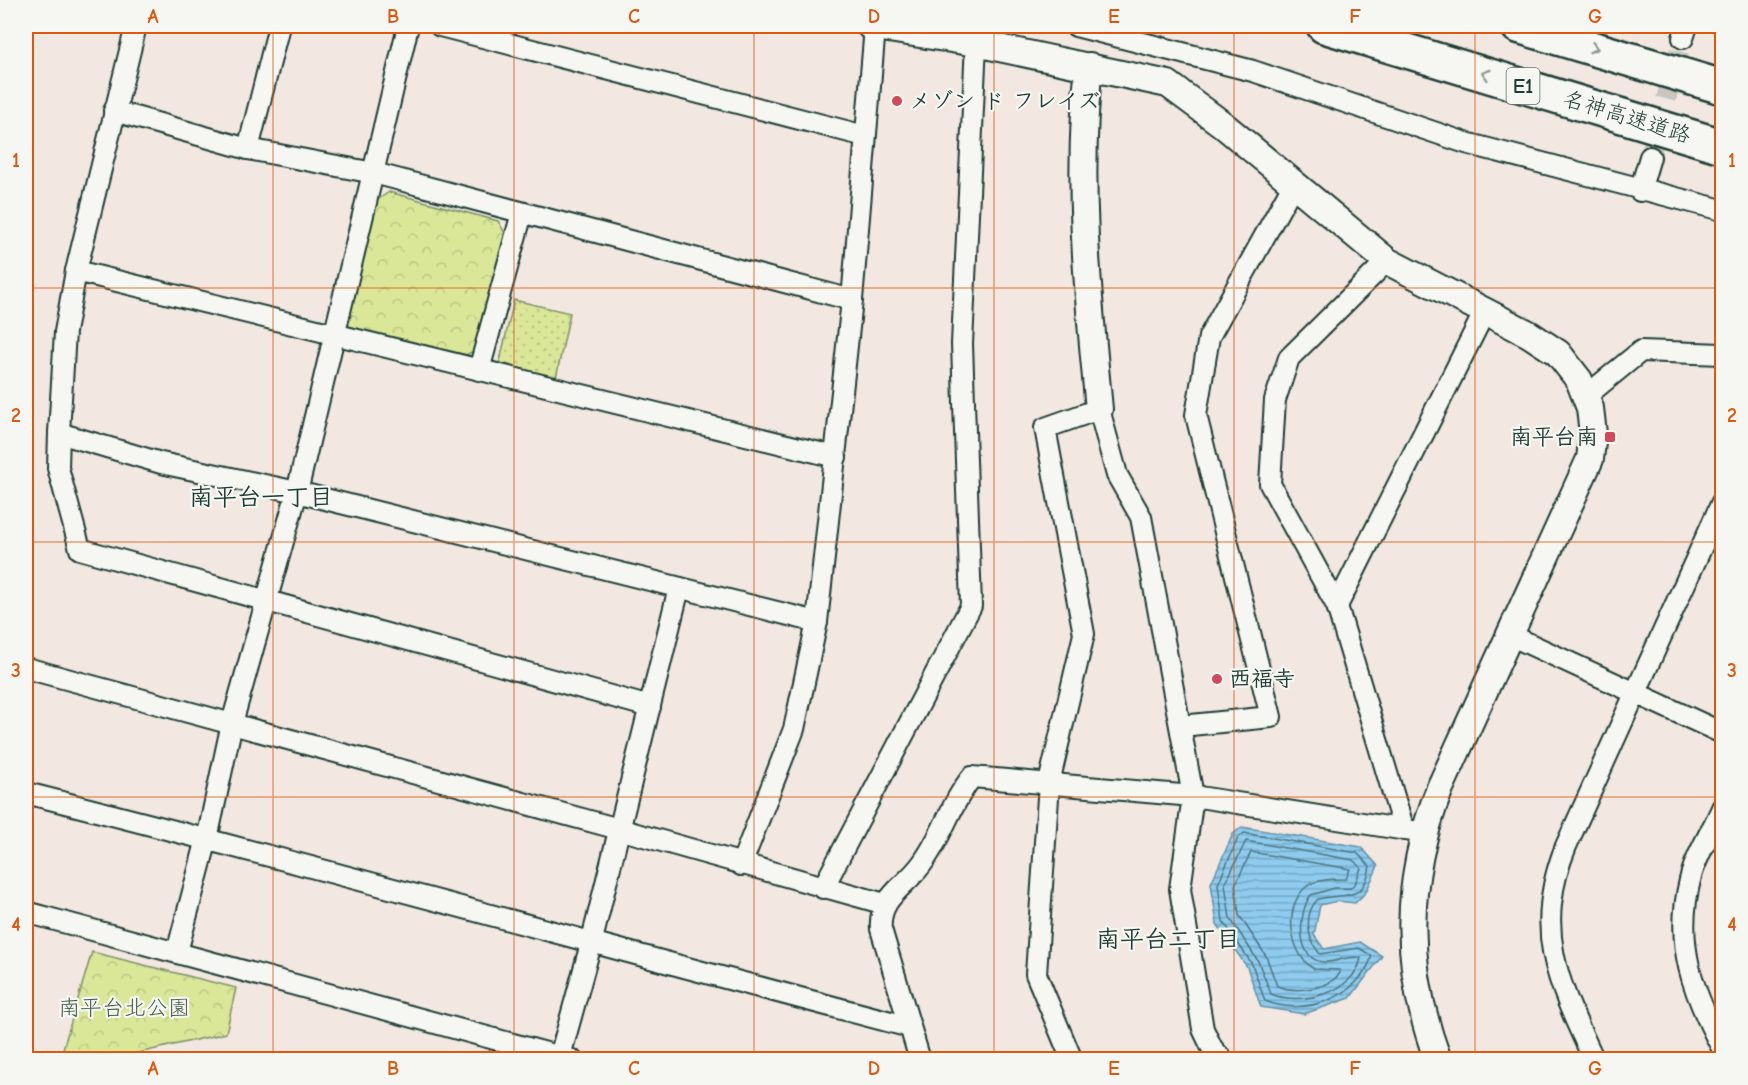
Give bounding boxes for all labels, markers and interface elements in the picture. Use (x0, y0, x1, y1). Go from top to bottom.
text: A (147, 5, 159, 28)
text: B (387, 5, 399, 28)
text: C (628, 5, 640, 28)
text: D (868, 5, 880, 28)
text: E (1108, 5, 1120, 28)
text: F (1349, 5, 1361, 28)
text: G (1588, 5, 1602, 28)
one-way arrow (1588, 41, 1599, 53)
road number: E1 (1506, 68, 1540, 104)
one-way arrow (1481, 69, 1492, 81)
street label: 名神高速道路 (1560, 85, 1694, 149)
place label: メゾン ド フレイズ (909, 88, 1100, 114)
marker: メゾン ド フレイズ (890, 94, 904, 108)
text: 1 (12, 149, 20, 172)
text: 1 (1728, 149, 1736, 172)
text: 2 (11, 404, 21, 427)
text: 2 (1727, 404, 1737, 427)
place label: 南平台南 (1510, 424, 1598, 450)
marker: 南平台南 (1603, 430, 1617, 444)
district label: 南平台一丁目 (189, 483, 333, 511)
text: 3 (11, 659, 21, 682)
text: 3 (1727, 659, 1737, 682)
place label: 西福寺 (1229, 666, 1295, 692)
marker: 西福寺 (1210, 672, 1224, 686)
text: 4 (11, 913, 21, 936)
text: 4 (1727, 913, 1737, 936)
district label: 南平台二丁目 (1096, 925, 1240, 953)
park label: 南平台北公園 (58, 995, 190, 1021)
text: A (147, 1057, 159, 1080)
text: B (387, 1057, 399, 1080)
text: C (628, 1057, 640, 1080)
text: D (868, 1057, 880, 1080)
text: E (1108, 1057, 1120, 1080)
text: F (1349, 1057, 1361, 1080)
text: G (1588, 1057, 1602, 1080)

